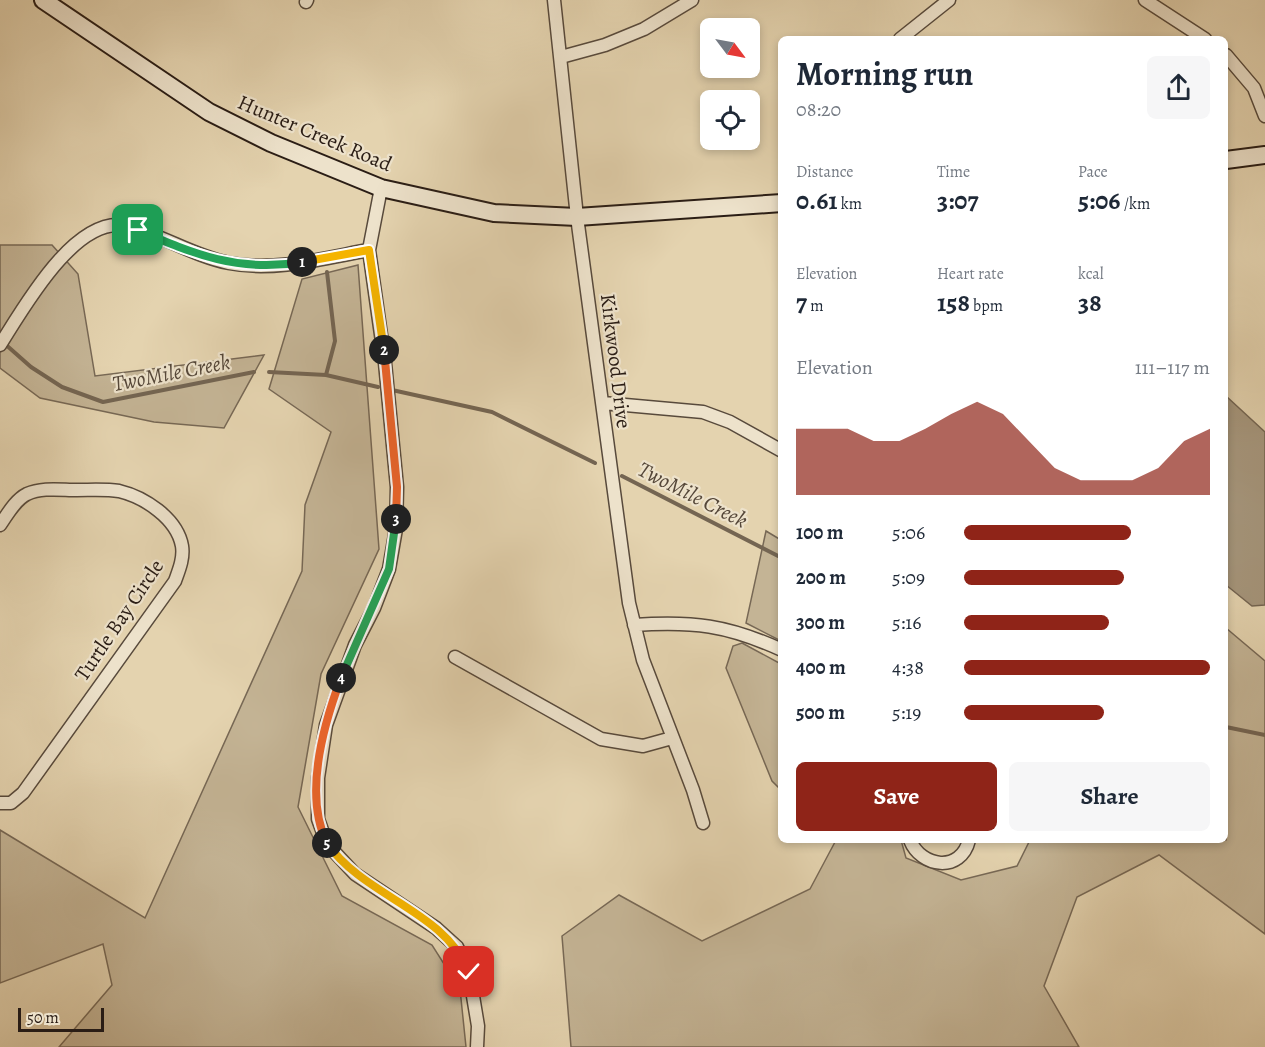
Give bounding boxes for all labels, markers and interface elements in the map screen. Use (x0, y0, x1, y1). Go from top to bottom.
north arrow (700, 18, 760, 78)
map controls (700, 18, 760, 150)
text: Morning run (796, 51, 973, 96)
button: share (1147, 56, 1210, 119)
street label: Hunter Creek Road (234, 88, 397, 178)
button: locate (700, 90, 760, 150)
text: 08:20 (796, 96, 841, 123)
text: Distance (796, 161, 853, 183)
text: Time (937, 161, 970, 183)
text: Pace (1078, 161, 1108, 183)
text: 0.61 (796, 183, 838, 218)
text: 3:07 (937, 183, 979, 218)
text: 5:06 (1078, 183, 1121, 218)
text: km (838, 193, 862, 215)
text: /km (1121, 193, 1150, 215)
pin (112, 204, 163, 255)
icon: arrive (121, 213, 154, 246)
pin: 1 (287, 247, 317, 277)
text: 1 (299, 251, 305, 273)
text: Elevation (796, 263, 857, 285)
text: Heart rate (937, 263, 1004, 285)
text: kcal (1078, 263, 1104, 285)
text: 7 (796, 285, 807, 320)
text: 158 (937, 285, 970, 320)
text: 38 (1078, 285, 1102, 320)
street label: Kirkwood Drive (594, 292, 638, 430)
text: m (807, 295, 824, 317)
text: bpm (970, 295, 1003, 317)
pin: 2 (369, 335, 399, 365)
text: 2 (380, 339, 388, 361)
water label: TwoMile Creek (110, 347, 233, 399)
text: Elevation (796, 354, 873, 381)
text: 111–117 m (1135, 354, 1210, 381)
water label: TwoMile Creek (633, 454, 753, 535)
pin: 3 (381, 504, 411, 534)
text: 3 (393, 508, 399, 530)
text: 100 m (796, 519, 844, 546)
text: 5:06 (892, 519, 925, 546)
street label: Turtle Bay Circle (68, 554, 170, 686)
text: 200 m (796, 564, 846, 591)
text: 5:09 (892, 564, 925, 591)
text: 300 m (796, 609, 845, 636)
text: 5:16 (892, 609, 921, 636)
text: 400 m (796, 654, 846, 681)
text: 4:38 (892, 654, 924, 681)
pin: 4 (326, 663, 356, 693)
text: 4 (337, 667, 345, 689)
text: 500 m (796, 699, 845, 726)
text: 5:19 (892, 699, 921, 726)
button: Save (796, 762, 997, 831)
button: Share (1009, 762, 1210, 831)
pin: 5 (312, 828, 342, 858)
text: 5 (324, 832, 330, 854)
pin (443, 946, 494, 997)
icon: check (452, 955, 485, 988)
scale bar (18, 1005, 104, 1032)
text: 50 m (27, 1007, 59, 1029)

